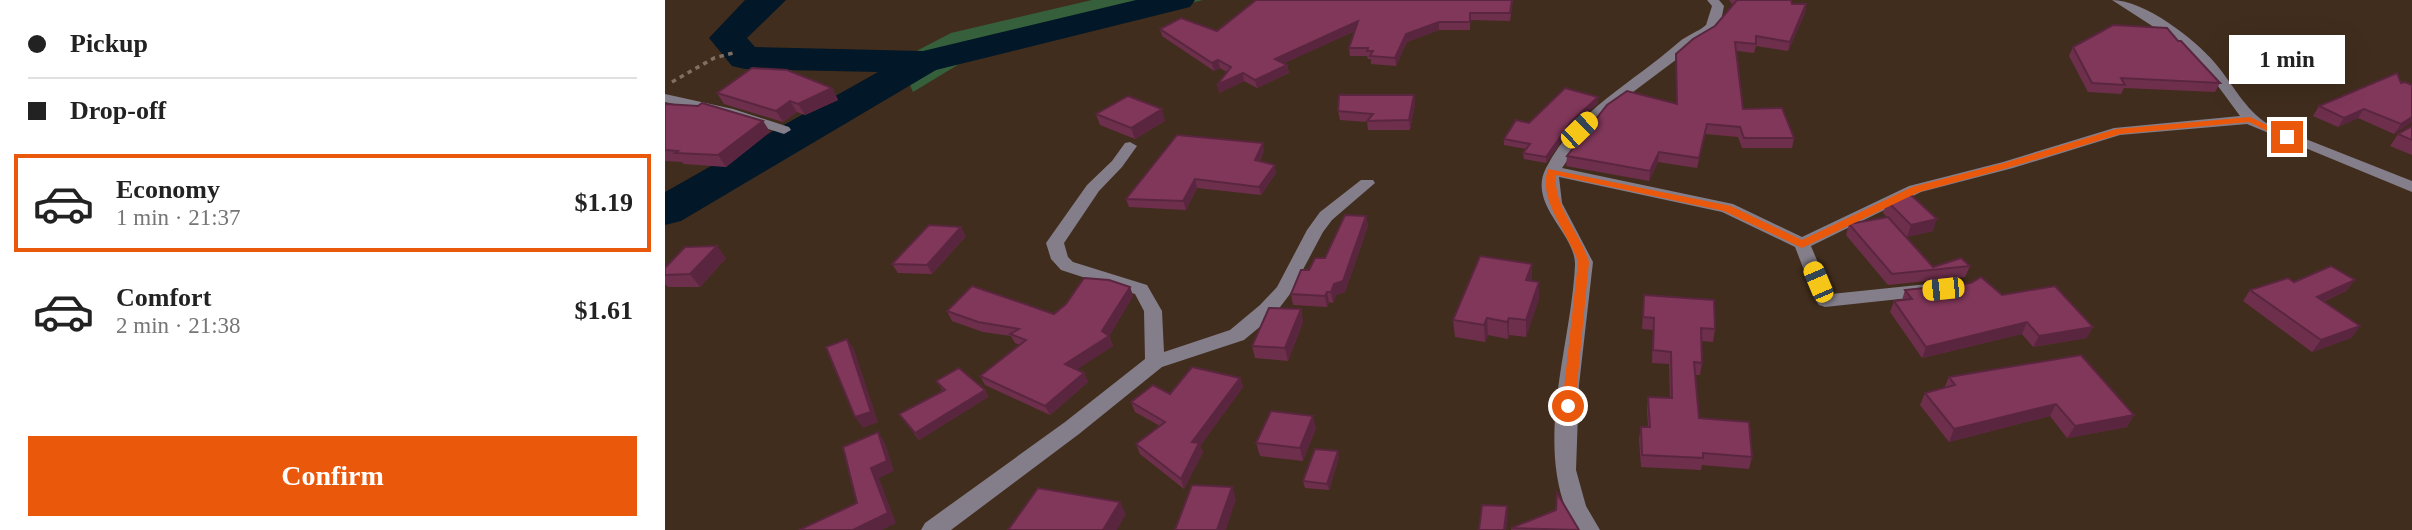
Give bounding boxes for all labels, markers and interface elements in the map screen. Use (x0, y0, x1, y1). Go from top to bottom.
text: Pickup (70, 29, 148, 58)
callout: 1 min (2229, 36, 2345, 85)
text: 1 min (2259, 47, 2315, 72)
text: Drop-off (70, 96, 166, 125)
car (1557, 108, 1602, 152)
route end (2271, 121, 2303, 153)
icon: car (32, 172, 95, 235)
text: Economy (116, 175, 220, 204)
text: $1.19 (575, 188, 633, 217)
text: 1 min · 21:37 (116, 205, 241, 230)
car (1801, 259, 1836, 305)
car (1922, 276, 1965, 302)
icon: car (32, 280, 95, 343)
text: Comfort (116, 283, 211, 312)
text: $1.61 (575, 296, 633, 325)
text: 2 min · 21:38 (116, 313, 241, 338)
route start (1552, 390, 1584, 422)
button: Confirm (28, 436, 637, 516)

